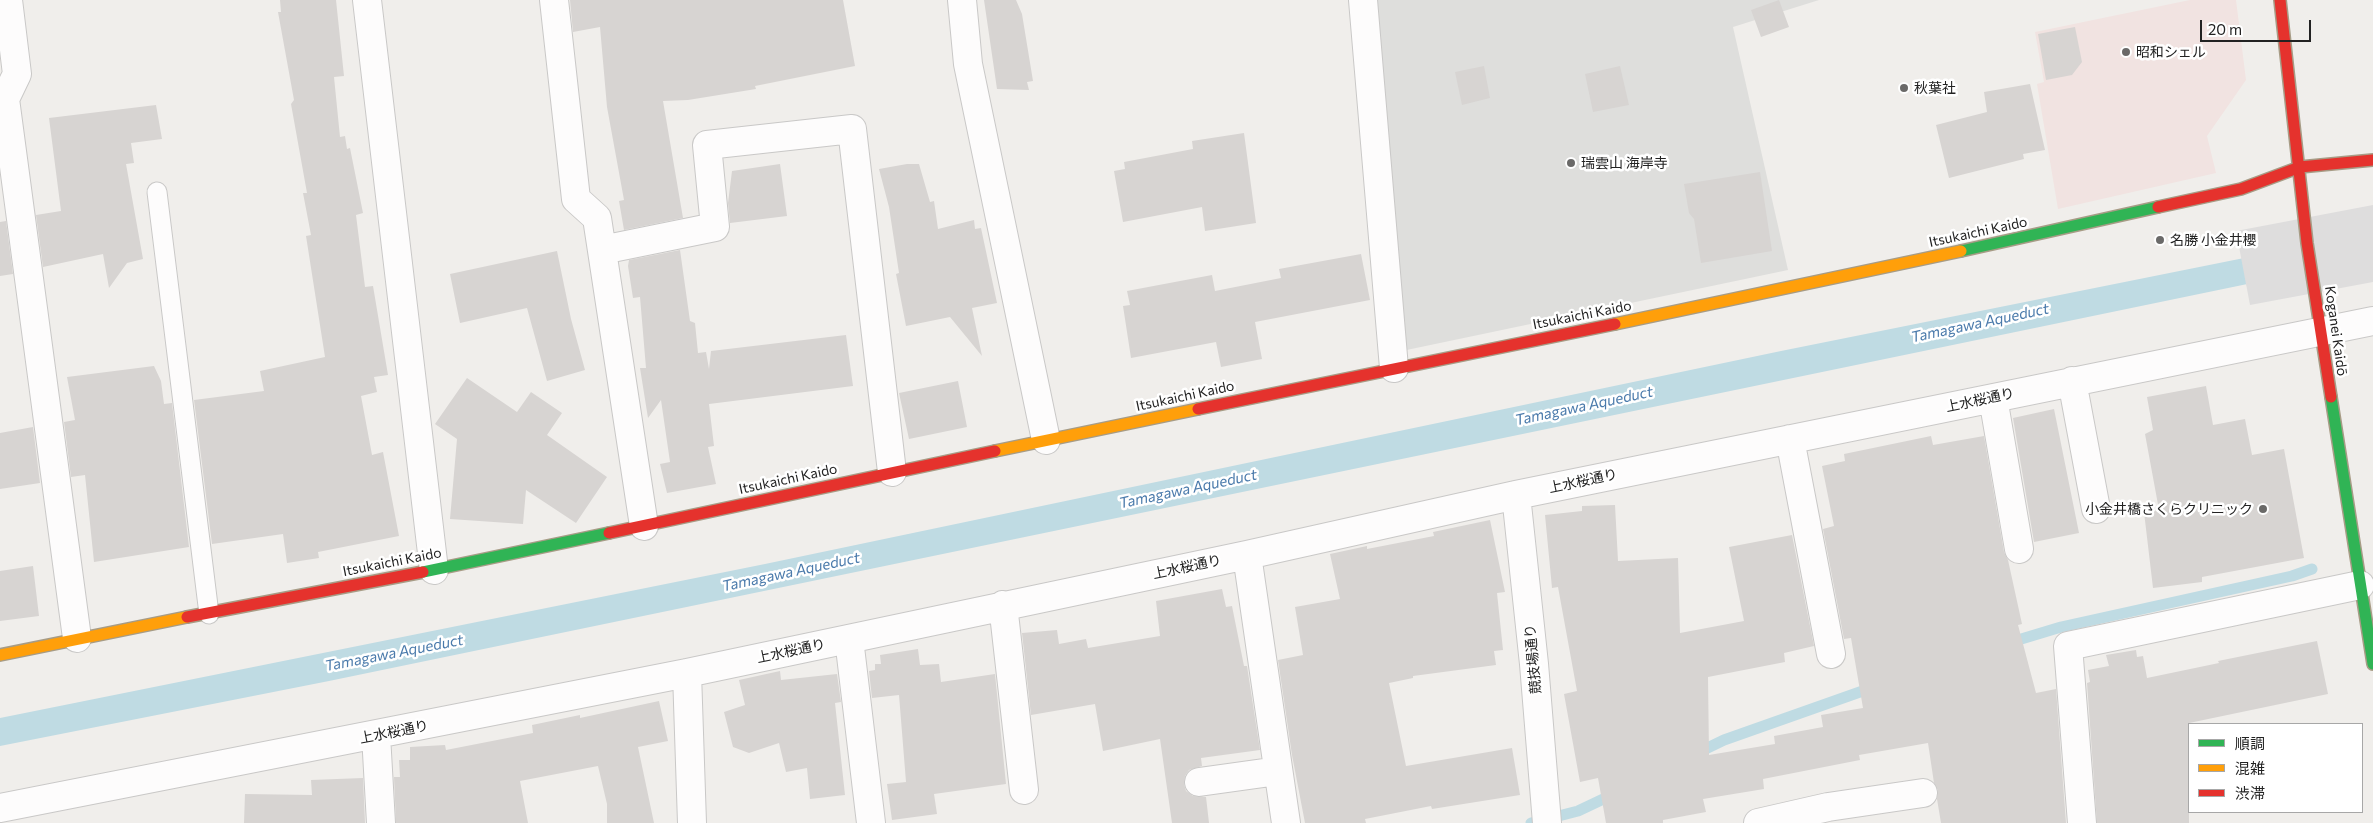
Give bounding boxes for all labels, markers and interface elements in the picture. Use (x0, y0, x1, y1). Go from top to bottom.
scale bar (2203, 10, 2314, 42)
text: 20 m (2208, 20, 2242, 38)
place label: 昭和シェル (2136, 44, 2206, 60)
marker: 昭和シェル (2120, 46, 2132, 58)
place label: 秋葉社 (1914, 80, 1956, 96)
marker: 秋葉社 (1898, 82, 1910, 94)
place label: 瑞雲山 海岸寺 (1581, 155, 1668, 171)
marker: 瑞雲山 海岸寺 (1565, 157, 1577, 169)
street label: Itsukaichi Kaido (1927, 213, 2029, 251)
place label: 名勝 小金井櫻 (2170, 232, 2257, 248)
marker: 名勝 小金井櫻 (2154, 234, 2166, 246)
street label: Koganei Kaidō (2321, 285, 2351, 377)
street label: Itsukaichi Kaido (1531, 297, 1633, 333)
water label: Tamagawa Aqueduct (1909, 300, 2051, 346)
street label: Itsukaichi Kaido (1134, 377, 1236, 415)
water label: Tamagawa Aqueduct (1513, 383, 1655, 429)
street label: 上水桜通り (1944, 385, 2016, 415)
street label: Itsukaichi Kaido (737, 460, 839, 498)
water label: Tamagawa Aqueduct (1117, 466, 1259, 512)
street label: 上水桜通り (1547, 466, 1619, 496)
place label: 小金井橋さくらクリニック (2085, 501, 2253, 517)
marker: 小金井橋さくらクリニック (2257, 503, 2269, 515)
street label: Itsukaichi Kaido (341, 544, 443, 580)
water label: Tamagawa Aqueduct (720, 549, 862, 595)
street label: 上水桜通り (1151, 552, 1223, 582)
street label: 競技場通り (1522, 623, 1544, 695)
water label: Tamagawa Aqueduct (323, 631, 465, 675)
street label: 上水桜通り (755, 636, 827, 666)
street label: 上水桜通り (358, 717, 430, 747)
legend (2188, 723, 2363, 813)
text: 順調 (2235, 734, 2265, 752)
text: 混雑 (2235, 759, 2265, 777)
text: 渋滞 (2235, 784, 2265, 802)

